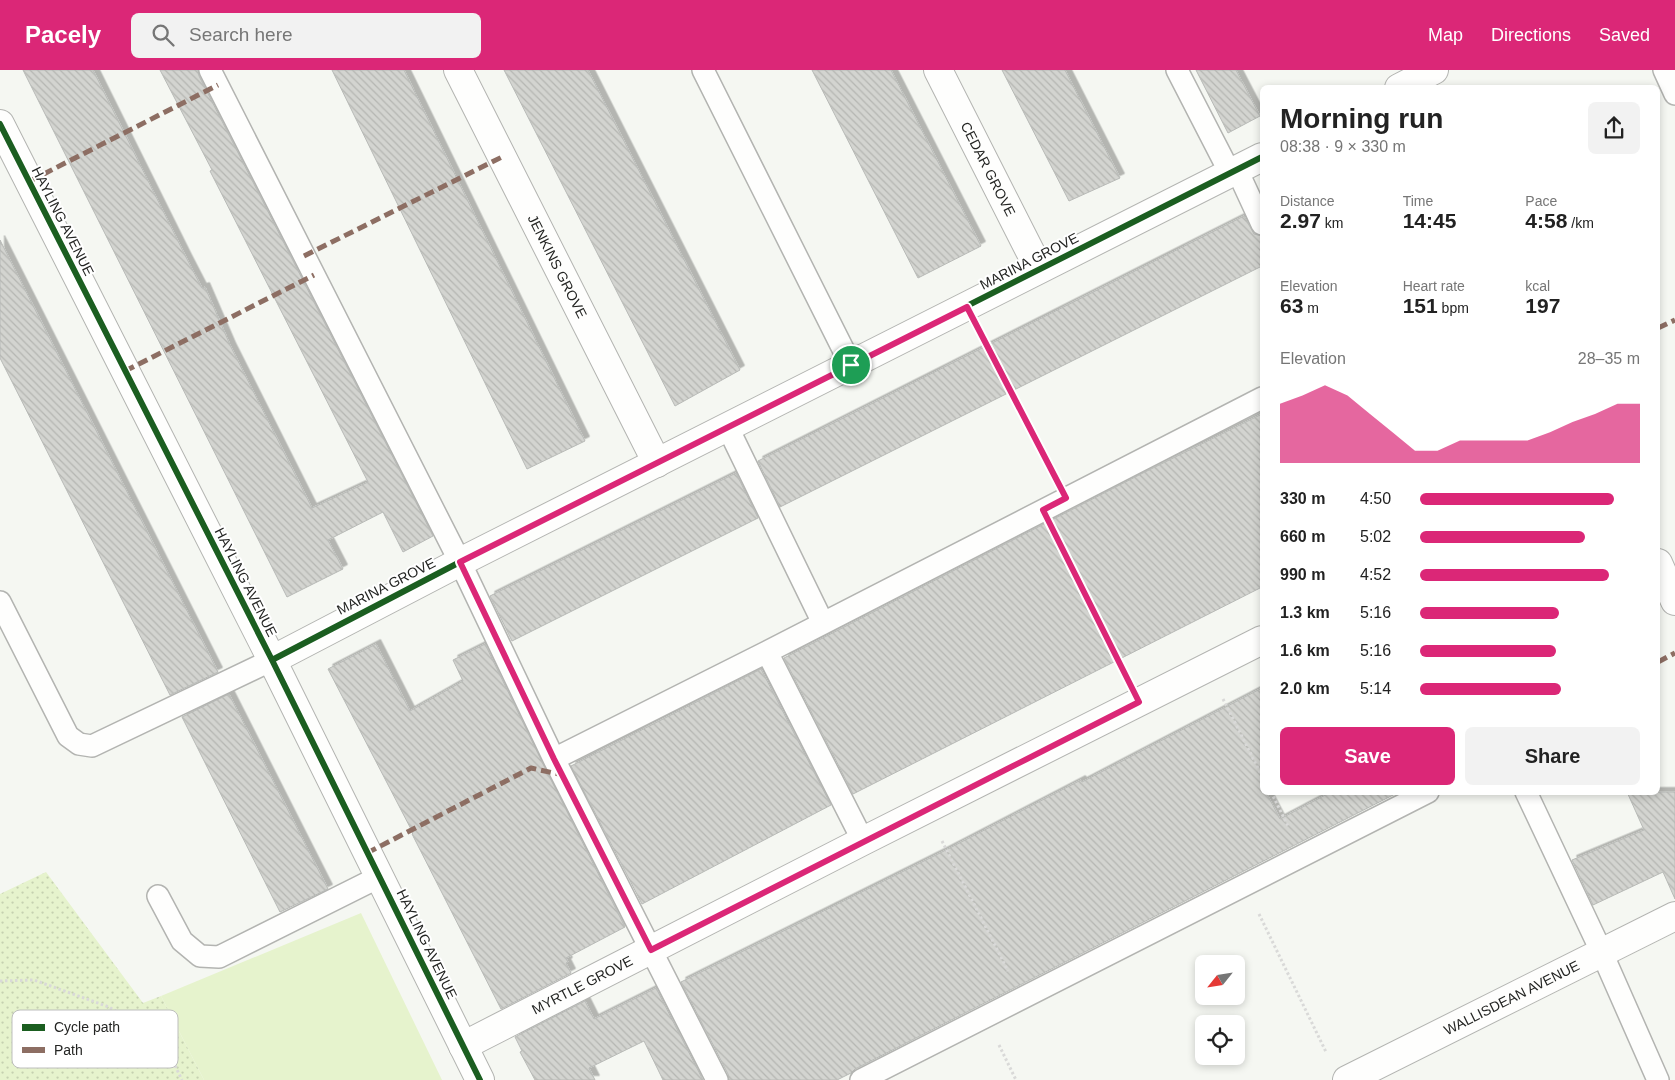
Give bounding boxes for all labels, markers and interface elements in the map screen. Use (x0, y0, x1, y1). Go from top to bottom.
search box (131, 13, 481, 58)
text: Pacely (25, 21, 101, 48)
icon: search (149, 21, 177, 49)
text: Search here (189, 24, 293, 45)
text: Map (1428, 25, 1463, 45)
text: Directions (1491, 25, 1571, 45)
text: Saved (1599, 25, 1650, 45)
button: share (1588, 102, 1640, 154)
text: Morning run (1280, 103, 1443, 134)
street label: CEDAR GROVE (958, 119, 1019, 219)
text: 08:38 · 9 × 330 m (1280, 138, 1406, 155)
street label: HAYLING AVENUE (29, 164, 97, 278)
text: Distance (1280, 193, 1334, 209)
text: Time (1403, 193, 1433, 209)
text: Pace (1525, 193, 1557, 209)
text: 2.97 (1280, 209, 1321, 232)
text: 14:45 (1403, 209, 1456, 232)
text: 4:58 (1525, 209, 1567, 232)
street label: JENKINS GROVE (525, 212, 590, 321)
text: km (1321, 215, 1343, 231)
text: /km (1567, 215, 1594, 231)
street label: MARINA GROVE (977, 229, 1081, 293)
text: Elevation (1280, 278, 1338, 294)
text: Heart rate (1403, 278, 1465, 294)
text: kcal (1525, 278, 1550, 294)
text: 63 (1280, 294, 1303, 317)
text: 151 (1403, 294, 1438, 317)
text: 197 (1525, 294, 1560, 317)
text: m (1303, 300, 1319, 316)
text: bpm (1438, 300, 1469, 316)
pin (830, 344, 872, 386)
text: Elevation (1280, 350, 1346, 367)
text: 28–35 m (1578, 350, 1640, 367)
icon: arrive (837, 351, 865, 379)
text: 330 m (1280, 490, 1325, 507)
text: 4:50 (1360, 490, 1391, 507)
street label: HAYLING AVENUE (212, 525, 280, 639)
text: 660 m (1280, 528, 1325, 545)
text: 5:02 (1360, 528, 1391, 545)
street label: MARINA GROVE (334, 554, 438, 618)
text: 990 m (1280, 566, 1325, 583)
text: 4:52 (1360, 566, 1391, 583)
text: 1.3 km (1280, 604, 1330, 621)
text: 5:16 (1360, 604, 1391, 621)
text: 1.6 km (1280, 642, 1330, 659)
text: 5:16 (1360, 642, 1391, 659)
text: 2.0 km (1280, 680, 1330, 697)
text: 5:14 (1360, 680, 1391, 697)
button: Save (1280, 727, 1455, 785)
button: Share (1465, 727, 1640, 785)
street label: HAYLING AVENUE (393, 887, 461, 1001)
street label: MYRTLE GROVE (529, 952, 635, 1017)
north arrow (1195, 955, 1245, 1005)
map controls (1195, 955, 1245, 1065)
street label: WALLISDEAN AVENUE (1441, 957, 1582, 1038)
legend (12, 1010, 178, 1068)
button: locate (1195, 1015, 1245, 1065)
text: Cycle path (54, 1019, 120, 1035)
text: Path (54, 1042, 83, 1058)

